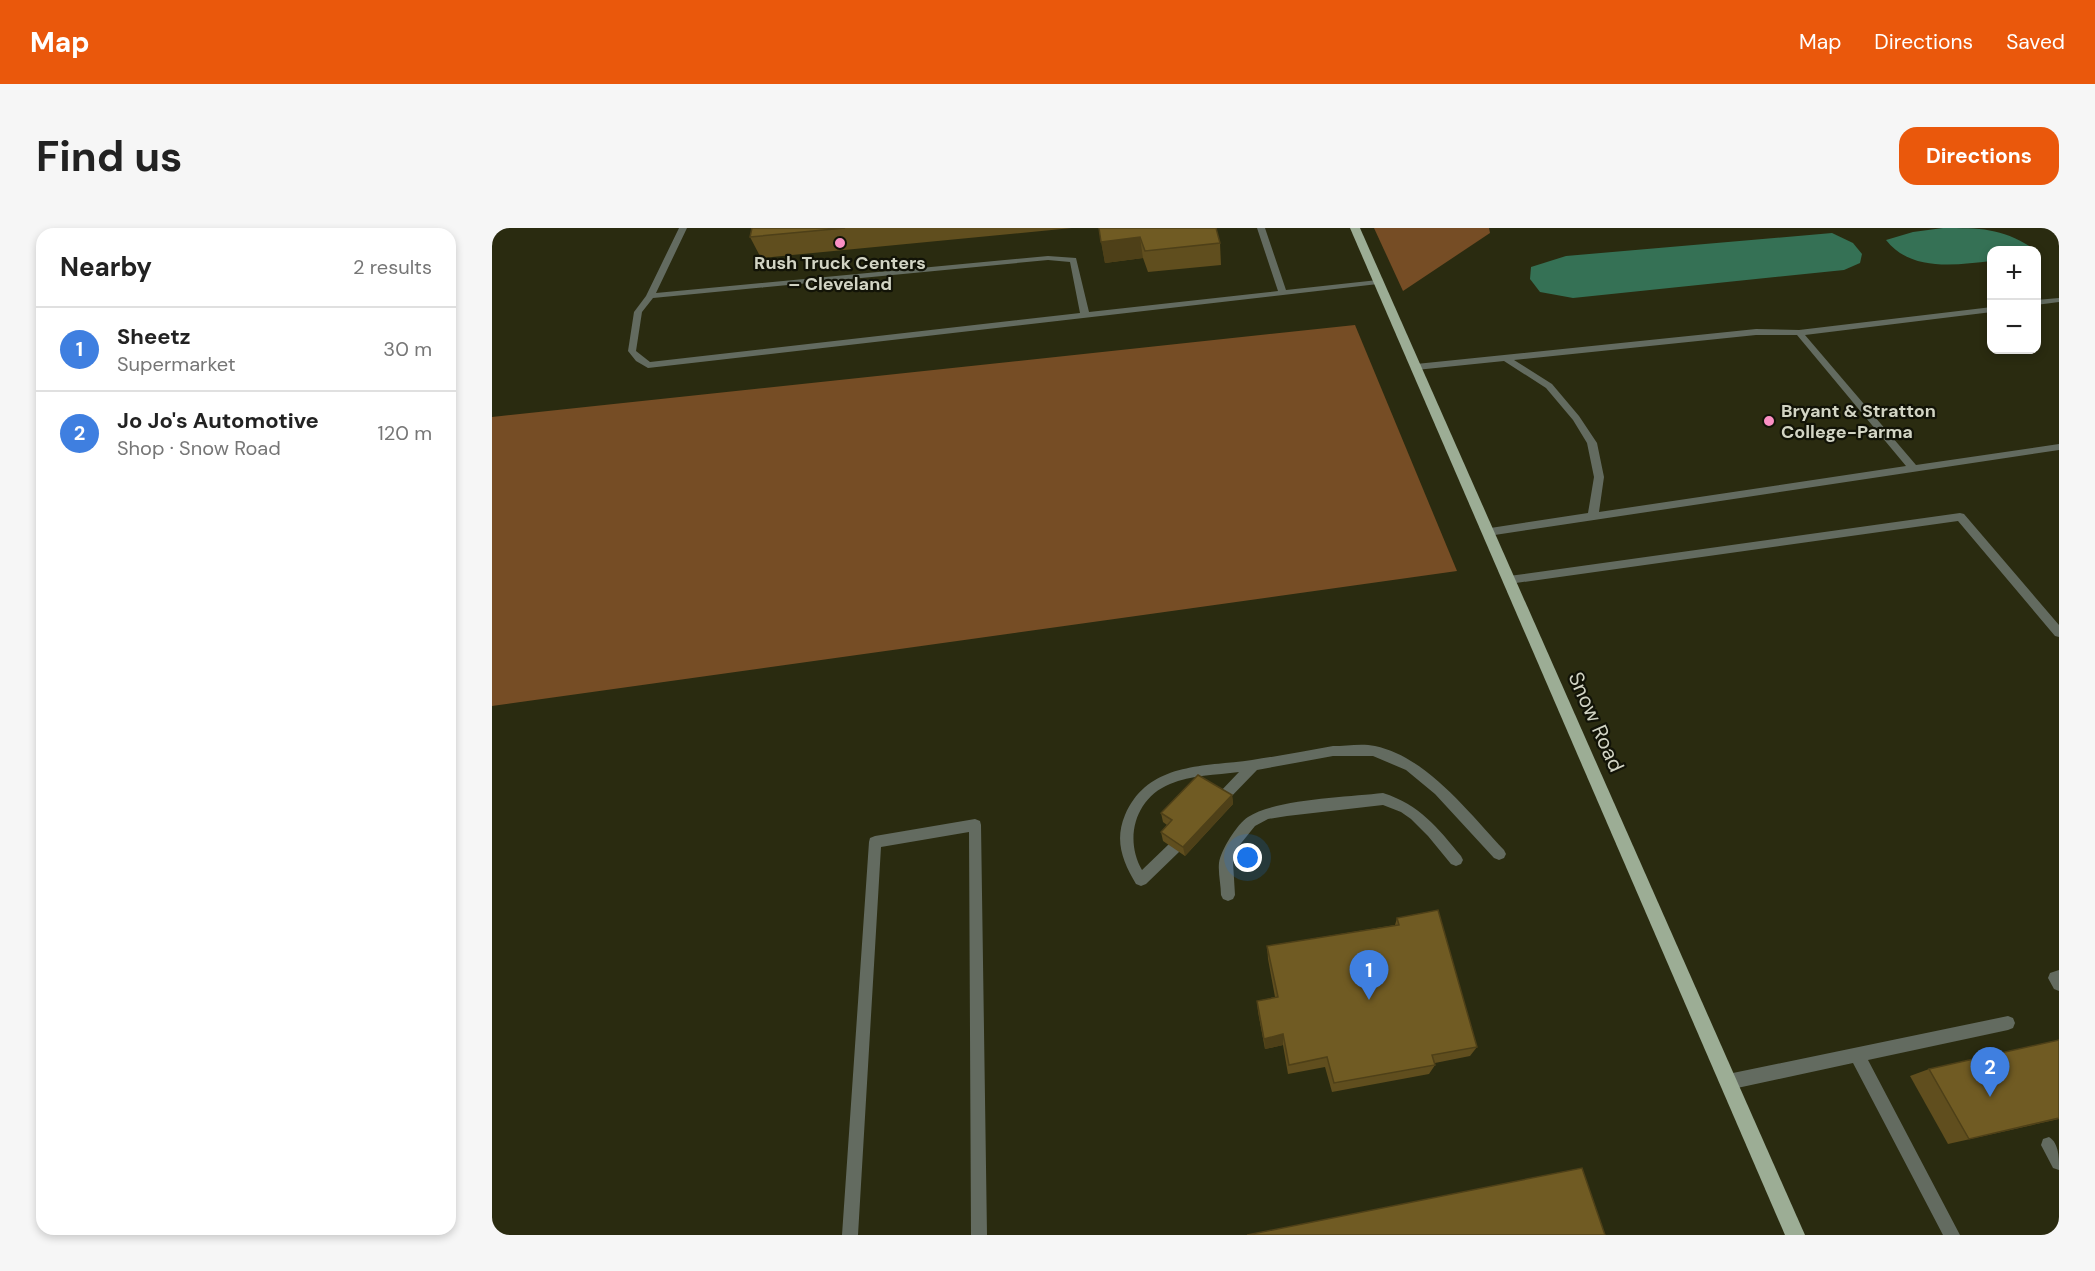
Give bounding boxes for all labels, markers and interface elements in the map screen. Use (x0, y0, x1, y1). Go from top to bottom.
text: Map (30, 24, 90, 61)
text: Map (1799, 28, 1841, 56)
text: Directions (1874, 28, 1973, 56)
text: Saved (2006, 28, 2065, 56)
button: Directions (1899, 127, 2059, 185)
text: Find us (36, 129, 182, 184)
marker: Rush Truck Centers – Cleveland (833, 236, 847, 250)
map controls (1987, 246, 2041, 354)
button: + (1987, 246, 2041, 300)
text: Nearby (60, 250, 152, 284)
place label: Rush Truck Centers – Cleveland (754, 251, 926, 296)
text: 2 results (353, 254, 432, 280)
button: − (1987, 300, 2041, 354)
text: Sheetz (117, 322, 191, 351)
text: 1 (76, 336, 83, 362)
text: 30 m (383, 336, 432, 362)
text: Supermarket (117, 351, 236, 377)
place label: Bryant & Stratton College-Parma (1781, 399, 1936, 444)
text: Jo Jo's Automotive (117, 406, 319, 435)
marker: Bryant & Stratton College-Parma (1762, 414, 1776, 428)
text: 2 (74, 420, 85, 446)
text: 120 m (378, 420, 432, 446)
text: Shop · Snow Road (117, 435, 281, 461)
street label: Snow Road (1561, 668, 1631, 776)
your location (1233, 843, 1262, 872)
pin: 1 (1350, 950, 1388, 1000)
pin: 2 (1970, 1048, 2010, 1097)

